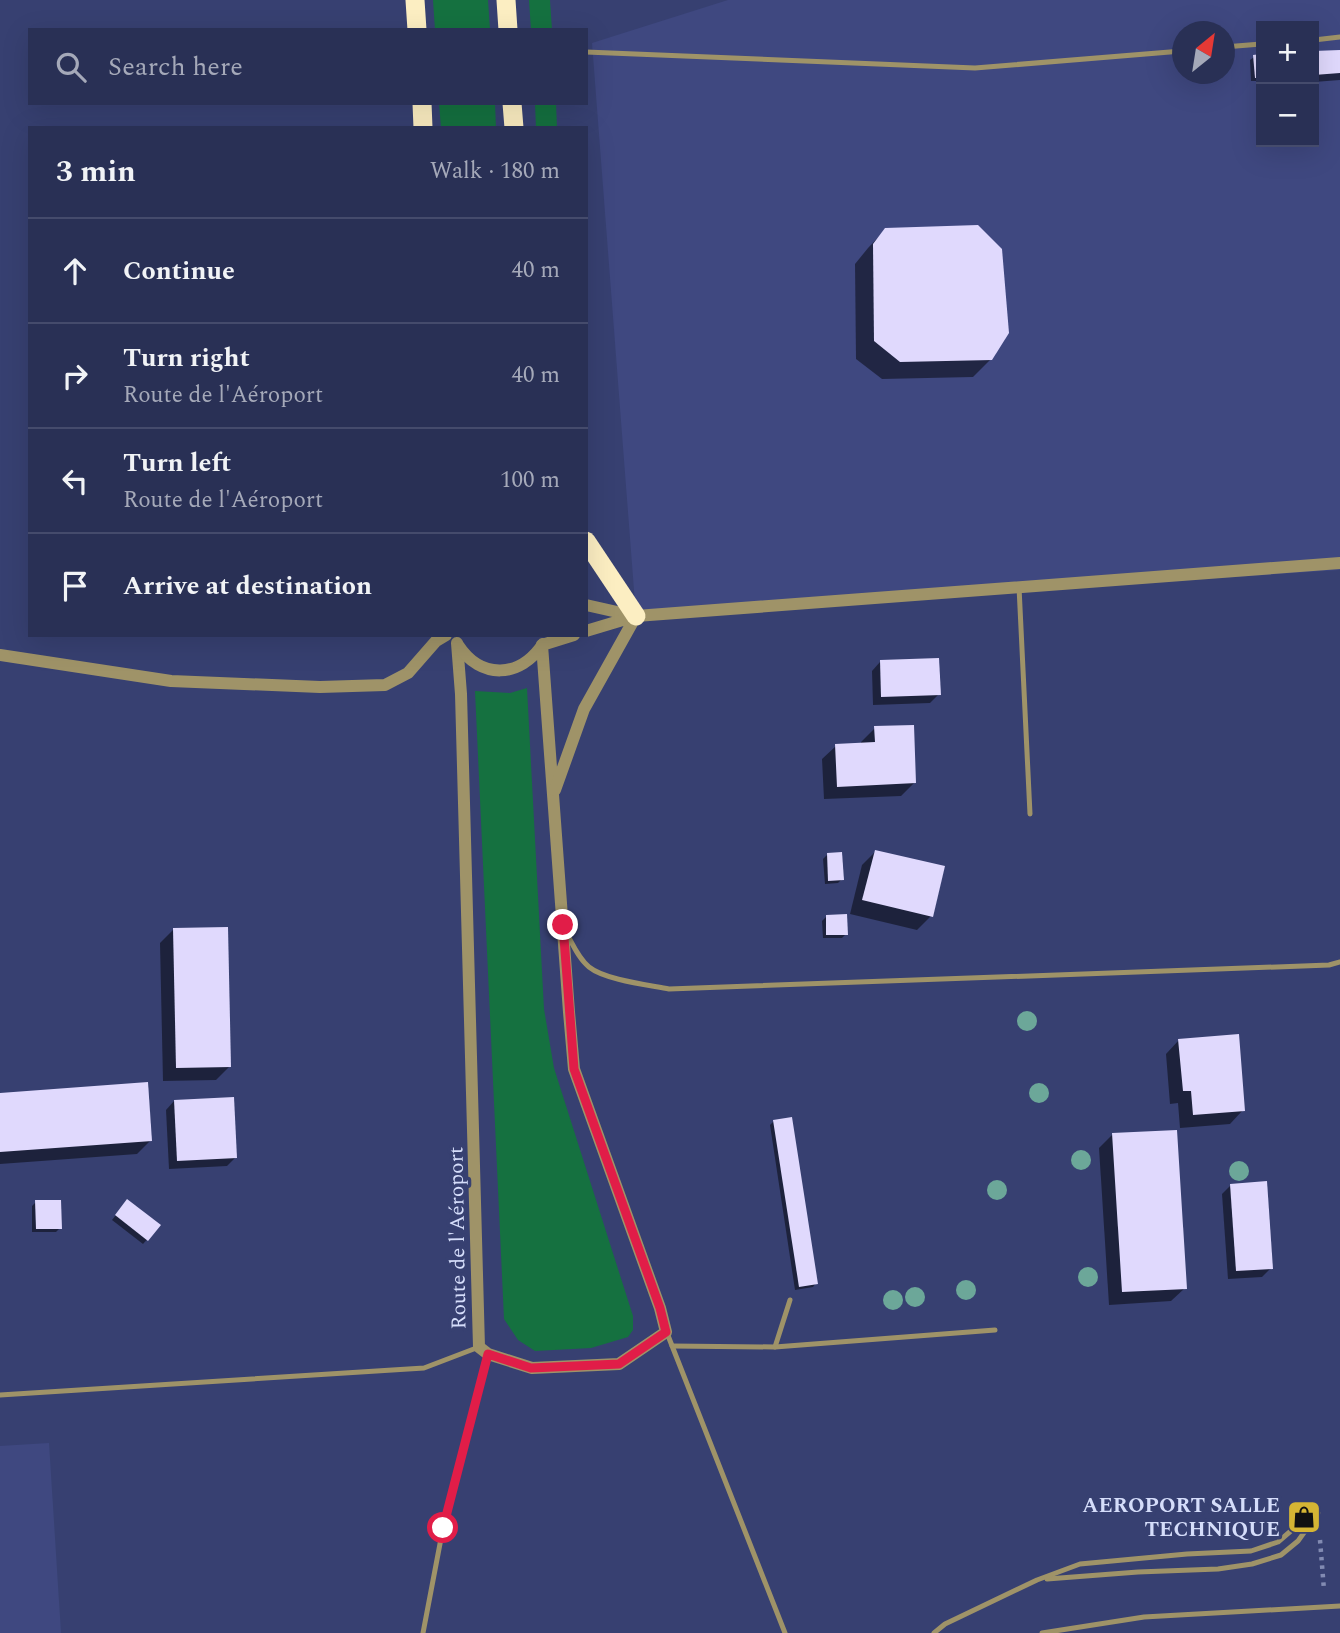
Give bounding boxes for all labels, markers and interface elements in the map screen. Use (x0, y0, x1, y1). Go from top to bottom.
north arrow (1172, 21, 1235, 84)
map controls (1256, 21, 1319, 147)
button: + (1256, 21, 1319, 84)
search box (28, 28, 588, 105)
text: Search here (108, 47, 243, 87)
icon: search (52, 48, 90, 86)
button: − (1256, 84, 1319, 147)
text: 3 min (56, 149, 136, 195)
text: Walk · 180 m (430, 154, 560, 189)
text: Continue (123, 251, 235, 291)
icon: ahead (56, 252, 94, 290)
text: 40 m (511, 253, 560, 288)
text: Turn right (123, 338, 250, 378)
icon: right (56, 357, 94, 395)
text: 40 m (511, 358, 560, 393)
text: Route de l'Aéroport (123, 378, 323, 413)
text: Turn left (123, 443, 231, 483)
icon: left (56, 462, 94, 500)
text: 100 m (500, 463, 560, 498)
text: Route de l'Aéroport (123, 483, 323, 518)
text: Arrive at destination (123, 566, 372, 606)
icon: arrive (56, 567, 94, 605)
route end (547, 909, 578, 940)
street label: Route de l'Aéroport (440, 1146, 476, 1330)
place label: AEROPORT SALLE TECHNIQUE (1082, 1490, 1280, 1546)
shop icon: AEROPORT SALLE TECHNIQUE (1285, 1498, 1323, 1536)
route start (427, 1512, 458, 1543)

